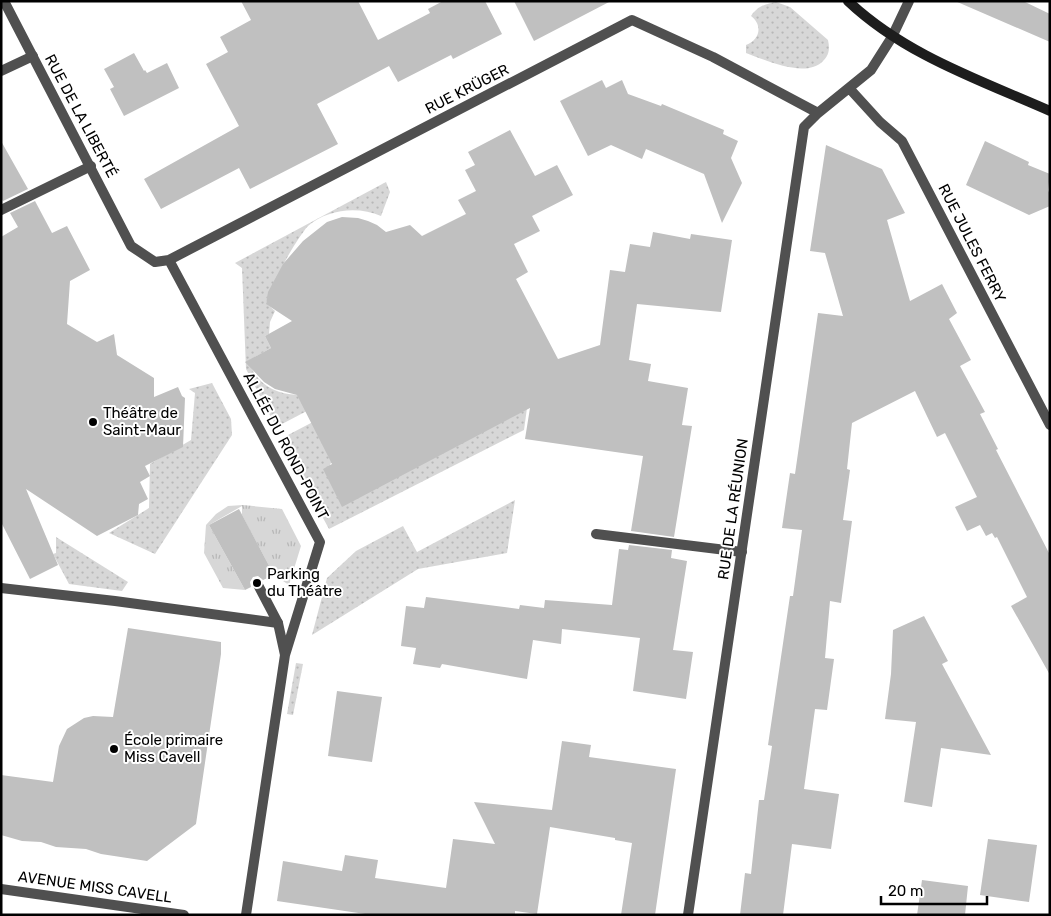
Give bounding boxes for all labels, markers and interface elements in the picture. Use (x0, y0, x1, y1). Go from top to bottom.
street label: RUE DE LA LIBERTÉ (41, 51, 121, 181)
street label: RUE KRÜGER (422, 60, 512, 118)
street label: RUE JULES FERRY (934, 181, 1010, 305)
street label: ALLÉE DU ROND-POINT (240, 369, 333, 523)
place label: Théâtre de Saint-Maur (103, 404, 181, 439)
marker: Théâtre de Saint-Maur (87, 416, 99, 428)
street label: RUE DE LA RÉUNION (714, 437, 752, 581)
place label: Parking du Théâtre (267, 565, 342, 600)
marker: Parking du Théâtre (251, 577, 263, 589)
place label: École primaire Miss Cavell (124, 731, 223, 766)
marker: École primaire Miss Cavell (108, 743, 120, 755)
street label: AVENUE MISS CAVELL (17, 867, 174, 907)
scale bar (881, 874, 987, 906)
text: 20 m (888, 882, 923, 900)

